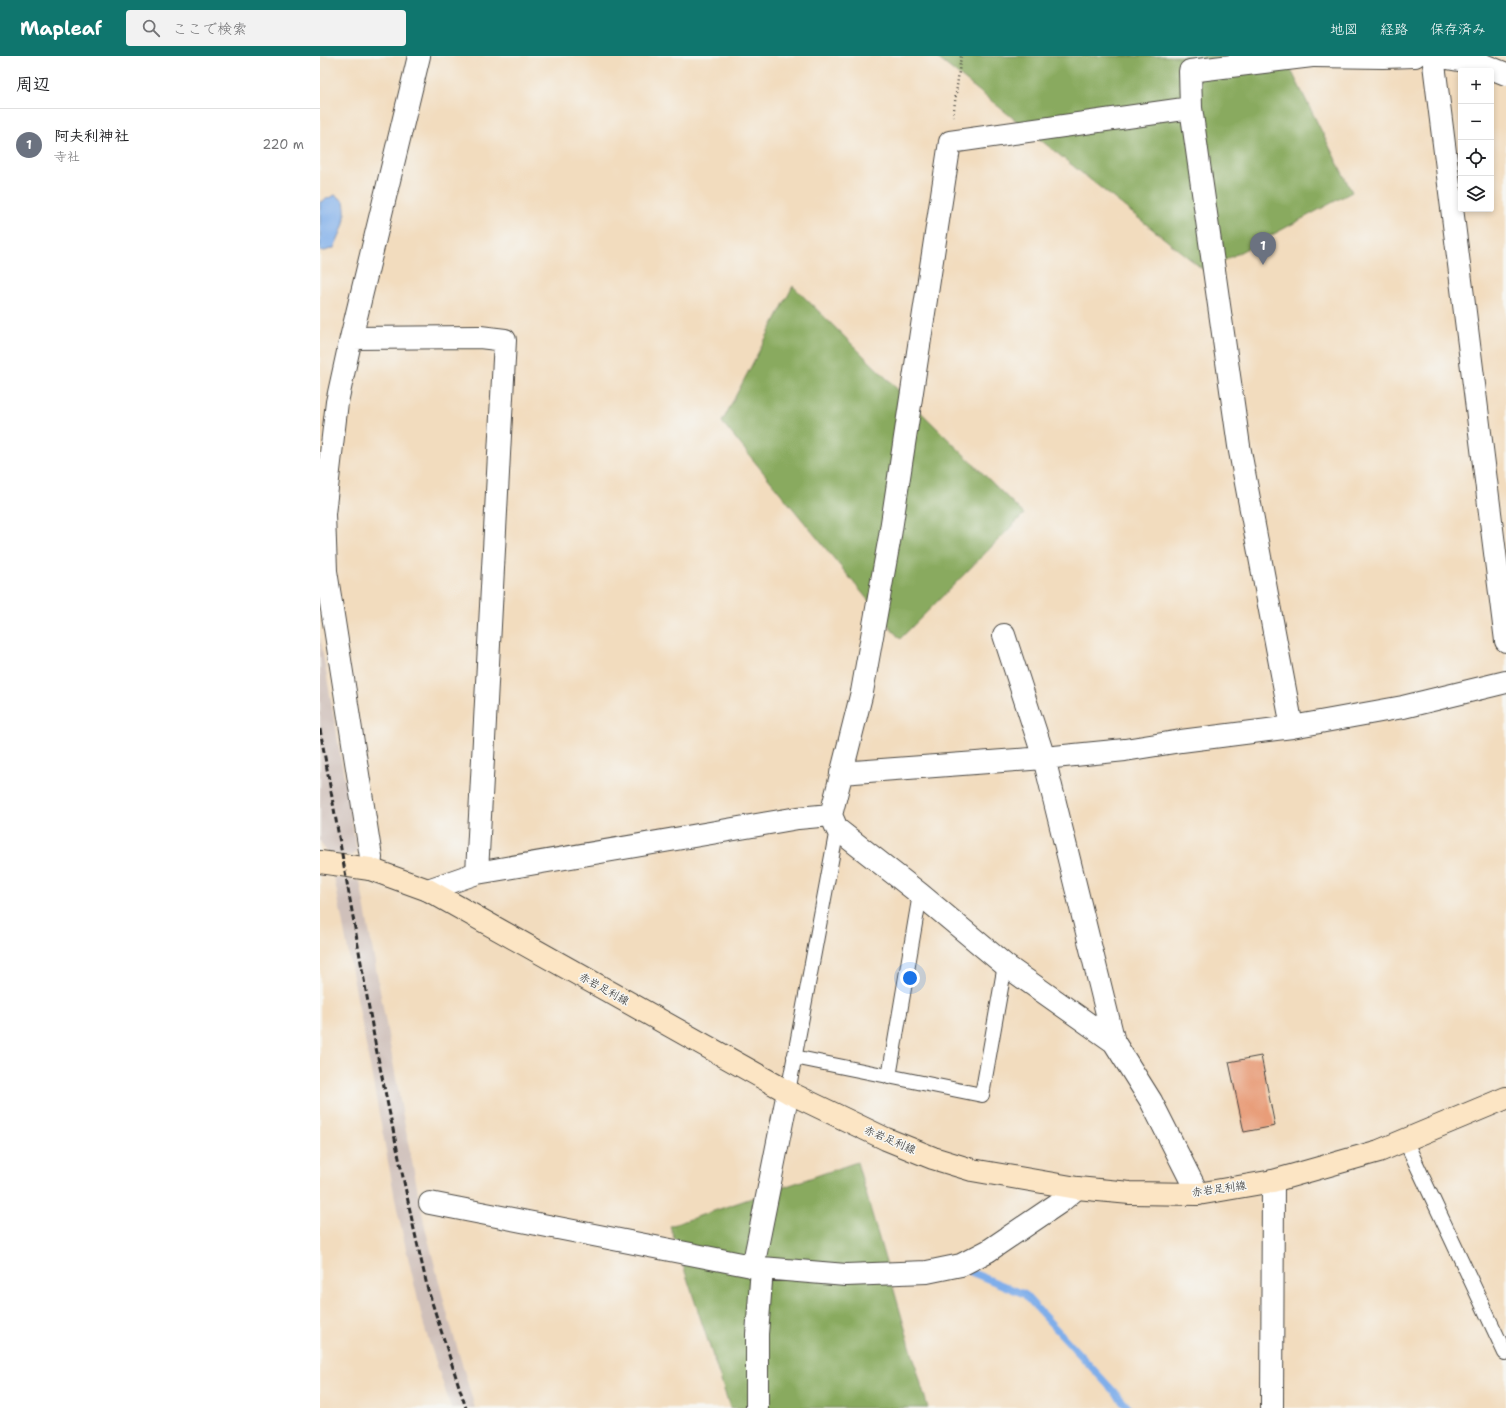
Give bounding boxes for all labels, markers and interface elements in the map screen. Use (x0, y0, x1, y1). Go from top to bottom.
search box (126, 10, 406, 46)
text: Mapleaf (20, 16, 102, 41)
icon: search (140, 17, 162, 39)
text: ここで検索 (172, 19, 247, 39)
text: 地図 (1330, 20, 1358, 38)
text: 経路 (1380, 20, 1408, 38)
text: 保存済み (1430, 20, 1486, 38)
map controls (1458, 68, 1494, 212)
button: + (1458, 68, 1494, 104)
text: 周辺 (16, 73, 50, 95)
button: − (1458, 104, 1494, 140)
text: 阿夫利神社 (54, 126, 129, 146)
text: 1 (26, 136, 32, 153)
text: 220 m (262, 136, 304, 153)
button: locate (1458, 140, 1494, 176)
text: 寺社 (54, 148, 80, 165)
button: layers (1458, 176, 1494, 212)
pin: 1 (1250, 232, 1276, 265)
your location (900, 968, 920, 988)
street label: 赤岩足利線 (576, 969, 632, 1009)
street label: 赤岩足利線 (862, 1122, 918, 1158)
street label: 赤岩足利線 (1191, 1178, 1247, 1200)

